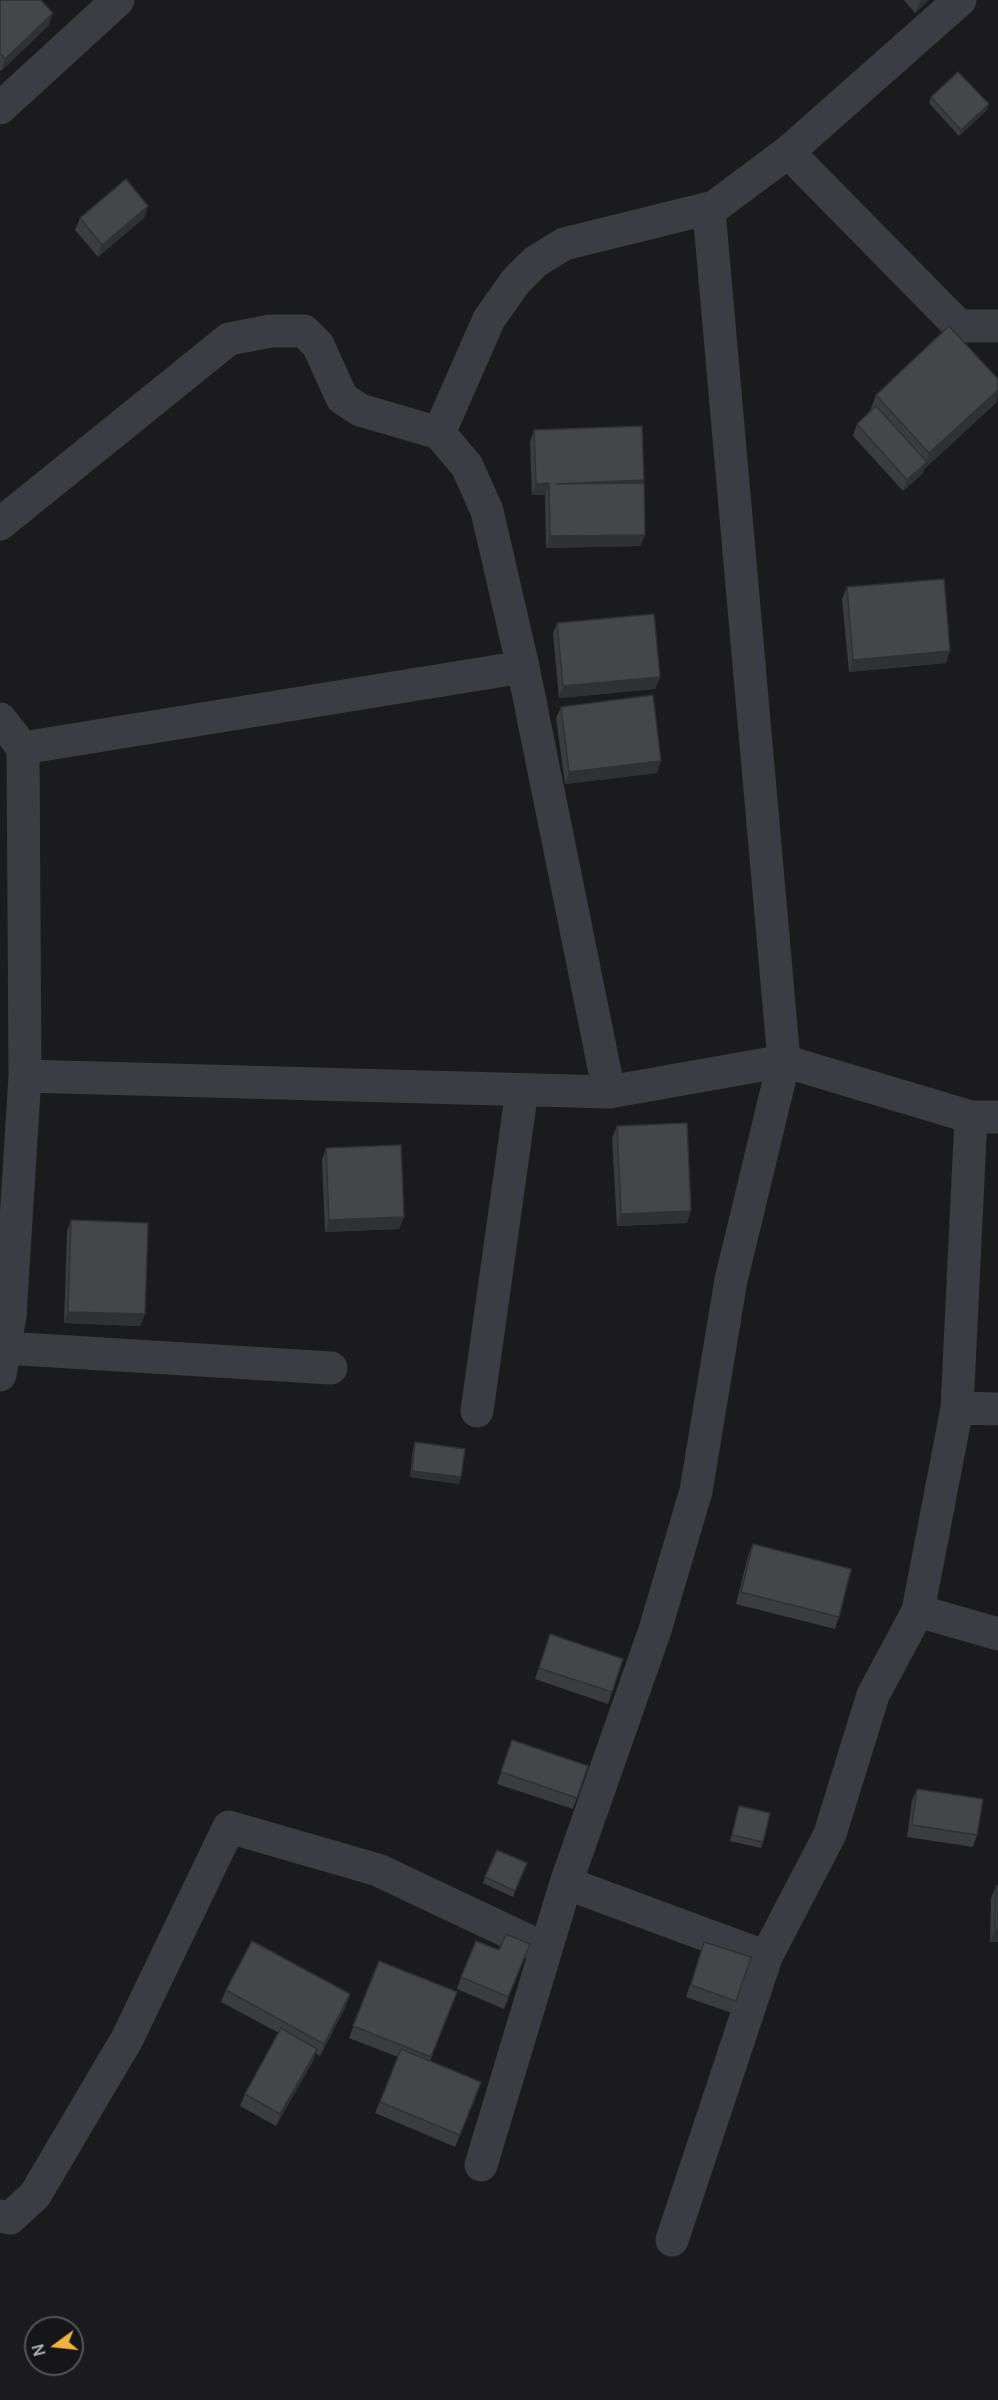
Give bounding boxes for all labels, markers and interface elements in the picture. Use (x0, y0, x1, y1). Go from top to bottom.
north arrow (24, 2316, 84, 2376)
text: N (26, 2342, 51, 2359)

